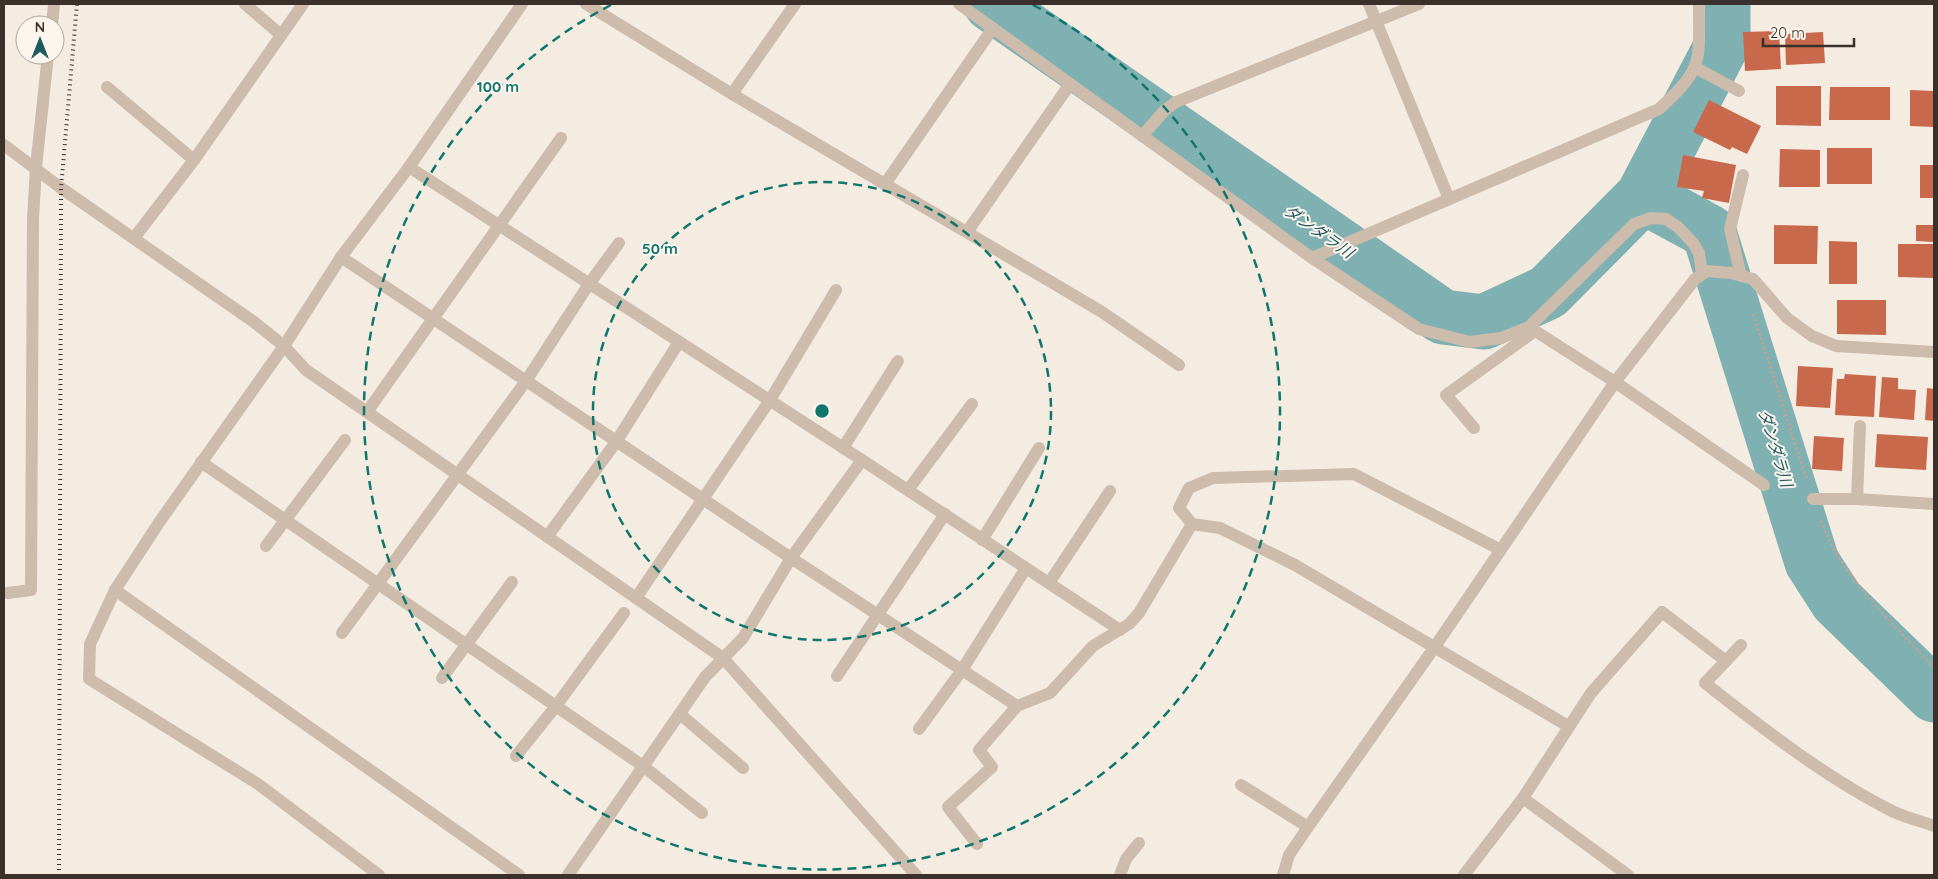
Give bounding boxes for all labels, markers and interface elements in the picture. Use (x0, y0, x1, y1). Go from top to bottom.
north arrow (15, 15, 65, 65)
scale bar (1763, 15, 1854, 47)
text: N (35, 18, 45, 36)
text: 20 m (1770, 23, 1805, 42)
text: 100 m (477, 77, 519, 96)
water label: ダンダラ川 (1280, 200, 1359, 263)
text: 50 m (642, 239, 678, 258)
centre of rings (813, 402, 831, 420)
water label: ダンダラ川 (1755, 407, 1798, 491)

